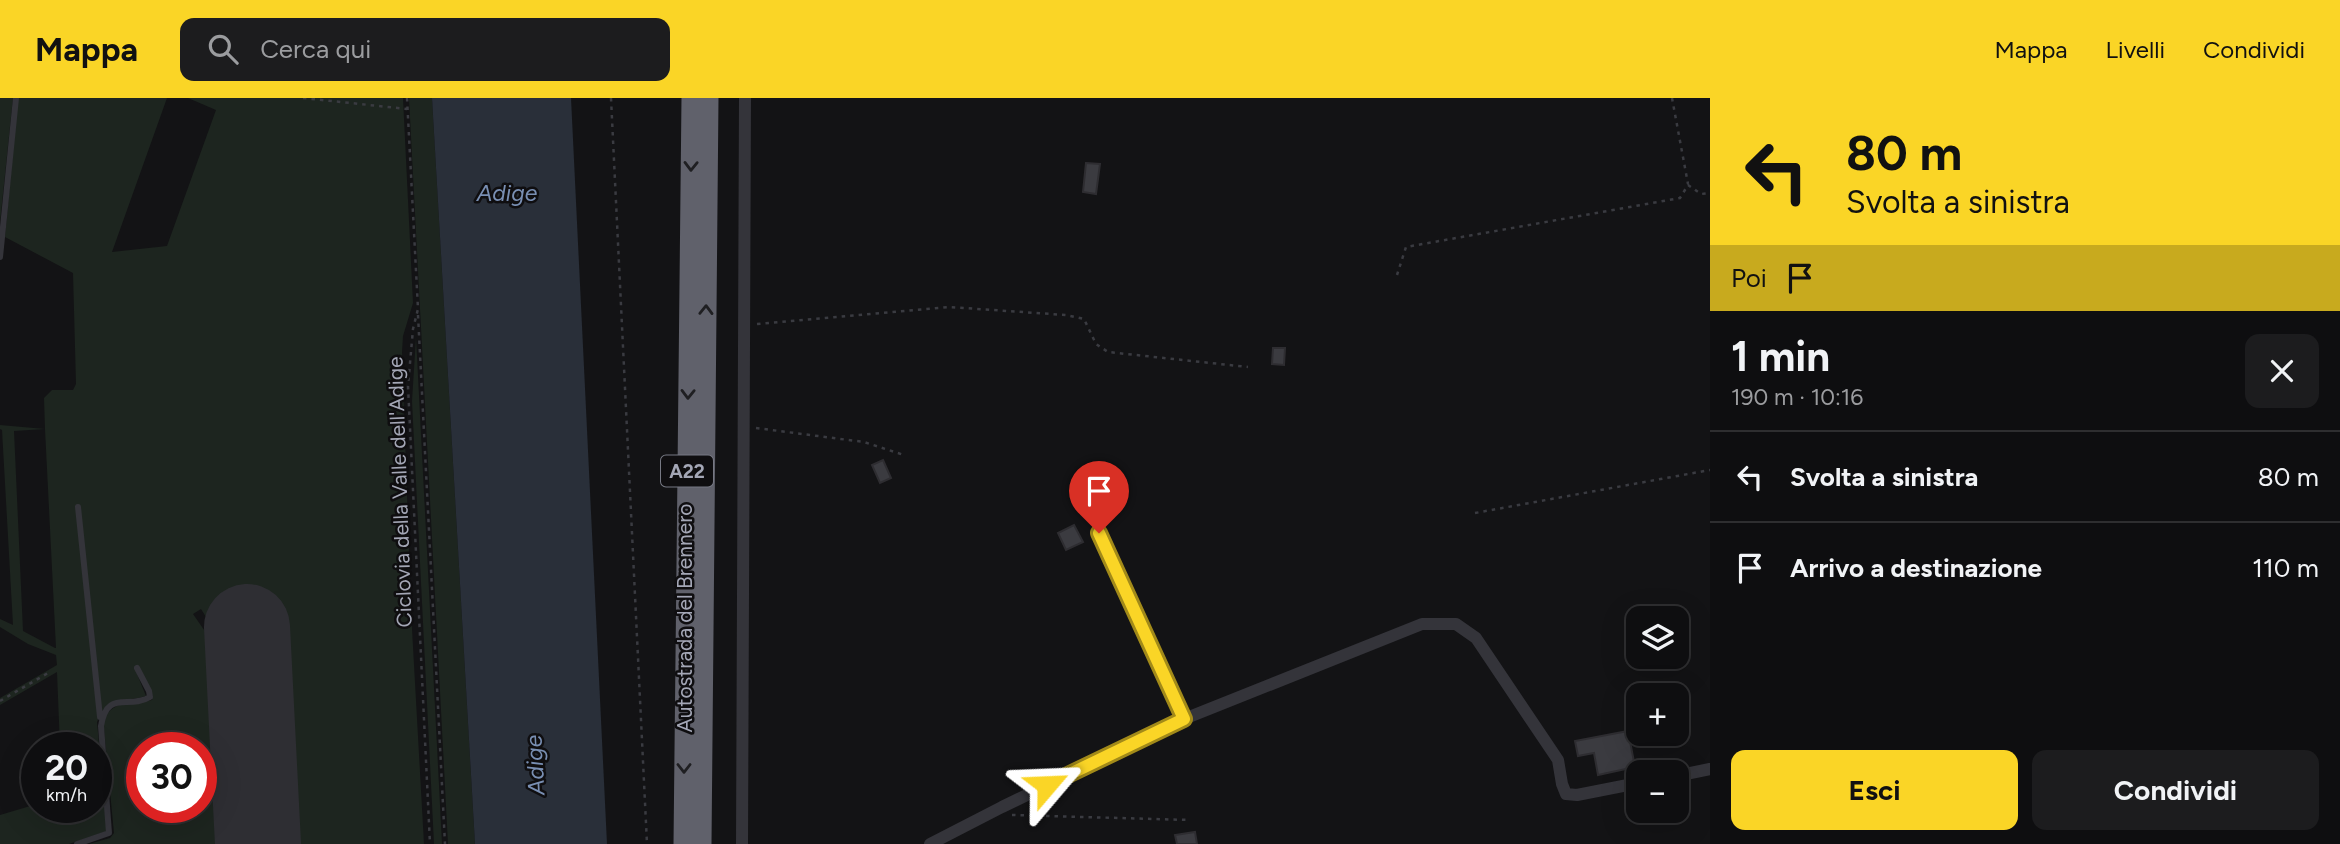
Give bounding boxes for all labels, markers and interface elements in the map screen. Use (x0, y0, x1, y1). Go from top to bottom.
search box (180, 18, 670, 81)
text: Mappa (35, 30, 138, 69)
icon: search (204, 30, 242, 68)
text: Cerca qui (260, 33, 371, 65)
text: Mappa (1994, 35, 2068, 64)
text: Livelli (2106, 35, 2165, 64)
text: Condividi (2203, 35, 2305, 64)
text: 80 m (1846, 123, 1962, 182)
icon: left (1731, 126, 1822, 217)
one-way arrow (684, 161, 699, 172)
water label: Adige (476, 179, 538, 207)
text: Svolta a sinistra (1846, 183, 2070, 221)
icon: arrive (1781, 259, 1819, 297)
text: Poi (1731, 262, 1767, 294)
one-way arrow (698, 305, 714, 315)
text: 1 min (1731, 331, 1830, 382)
button: close (2245, 334, 2319, 408)
street label: Ciclovia della Valle dell'Adige (382, 356, 417, 628)
text: 190 m · 10:16 (1731, 383, 1863, 411)
one-way arrow (680, 389, 696, 399)
road number: A22 (661, 456, 713, 486)
icon: left (1731, 458, 1769, 496)
pin (1069, 461, 1129, 533)
text: Svolta a sinistra (1790, 461, 1978, 493)
text: 80 m (2258, 461, 2319, 493)
icon: arrive (1080, 472, 1118, 510)
street label: Autostrada del Brennero (672, 504, 697, 732)
icon: arrive (1731, 549, 1769, 587)
text: Arrivo a destinazione (1790, 552, 2042, 584)
text: 110 m (2252, 552, 2319, 584)
map controls (1626, 606, 1689, 823)
button: layers (1626, 606, 1689, 669)
button: + (1626, 683, 1689, 746)
speed limit sign: 30 (126, 732, 217, 823)
water label: Adige (519, 734, 551, 797)
text: 20 (45, 747, 88, 789)
position arrow (1010, 748, 1084, 822)
button: Esci (1731, 750, 2018, 830)
button: Condividi (2032, 750, 2319, 830)
button: − (1626, 760, 1689, 823)
one-way arrow (676, 763, 692, 774)
text: km/h (46, 784, 87, 806)

